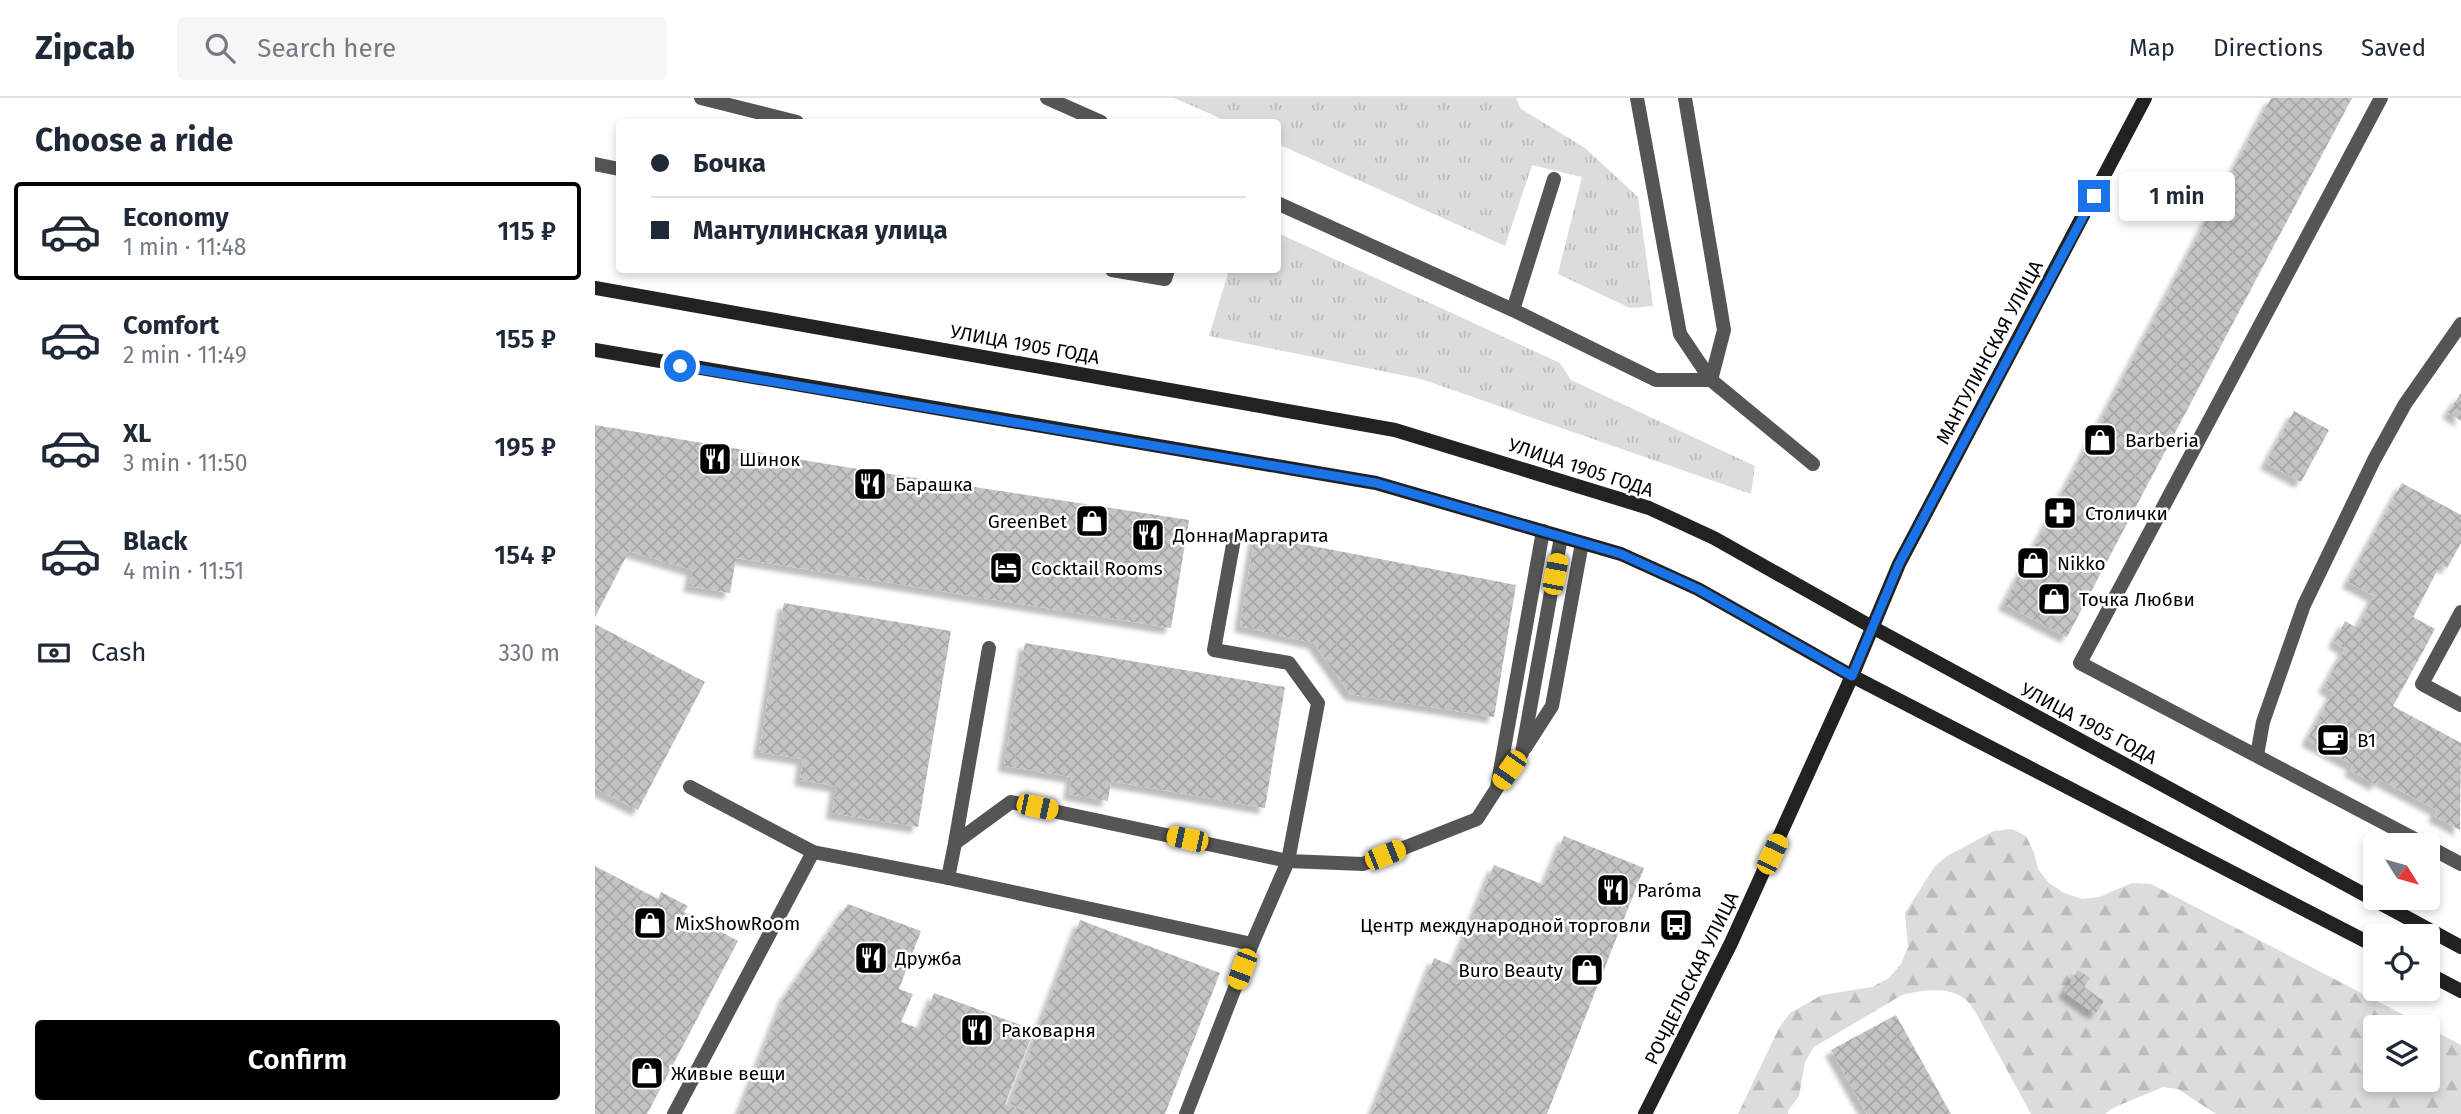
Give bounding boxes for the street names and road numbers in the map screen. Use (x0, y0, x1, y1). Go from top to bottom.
street label: МАНТУЛИНСКАЯ УЛИЦА (1931, 256, 2048, 448)
street label: УЛИЦА 1905 ГОДА (948, 320, 1101, 369)
street label: УЛИЦА 1905 ГОДА (1505, 433, 1656, 502)
street label: УЛИЦА 1905 ГОДА (2017, 678, 2161, 769)
street label: РОЧДЕЛЬСКАЯ УЛИЦА (1640, 888, 1743, 1068)

